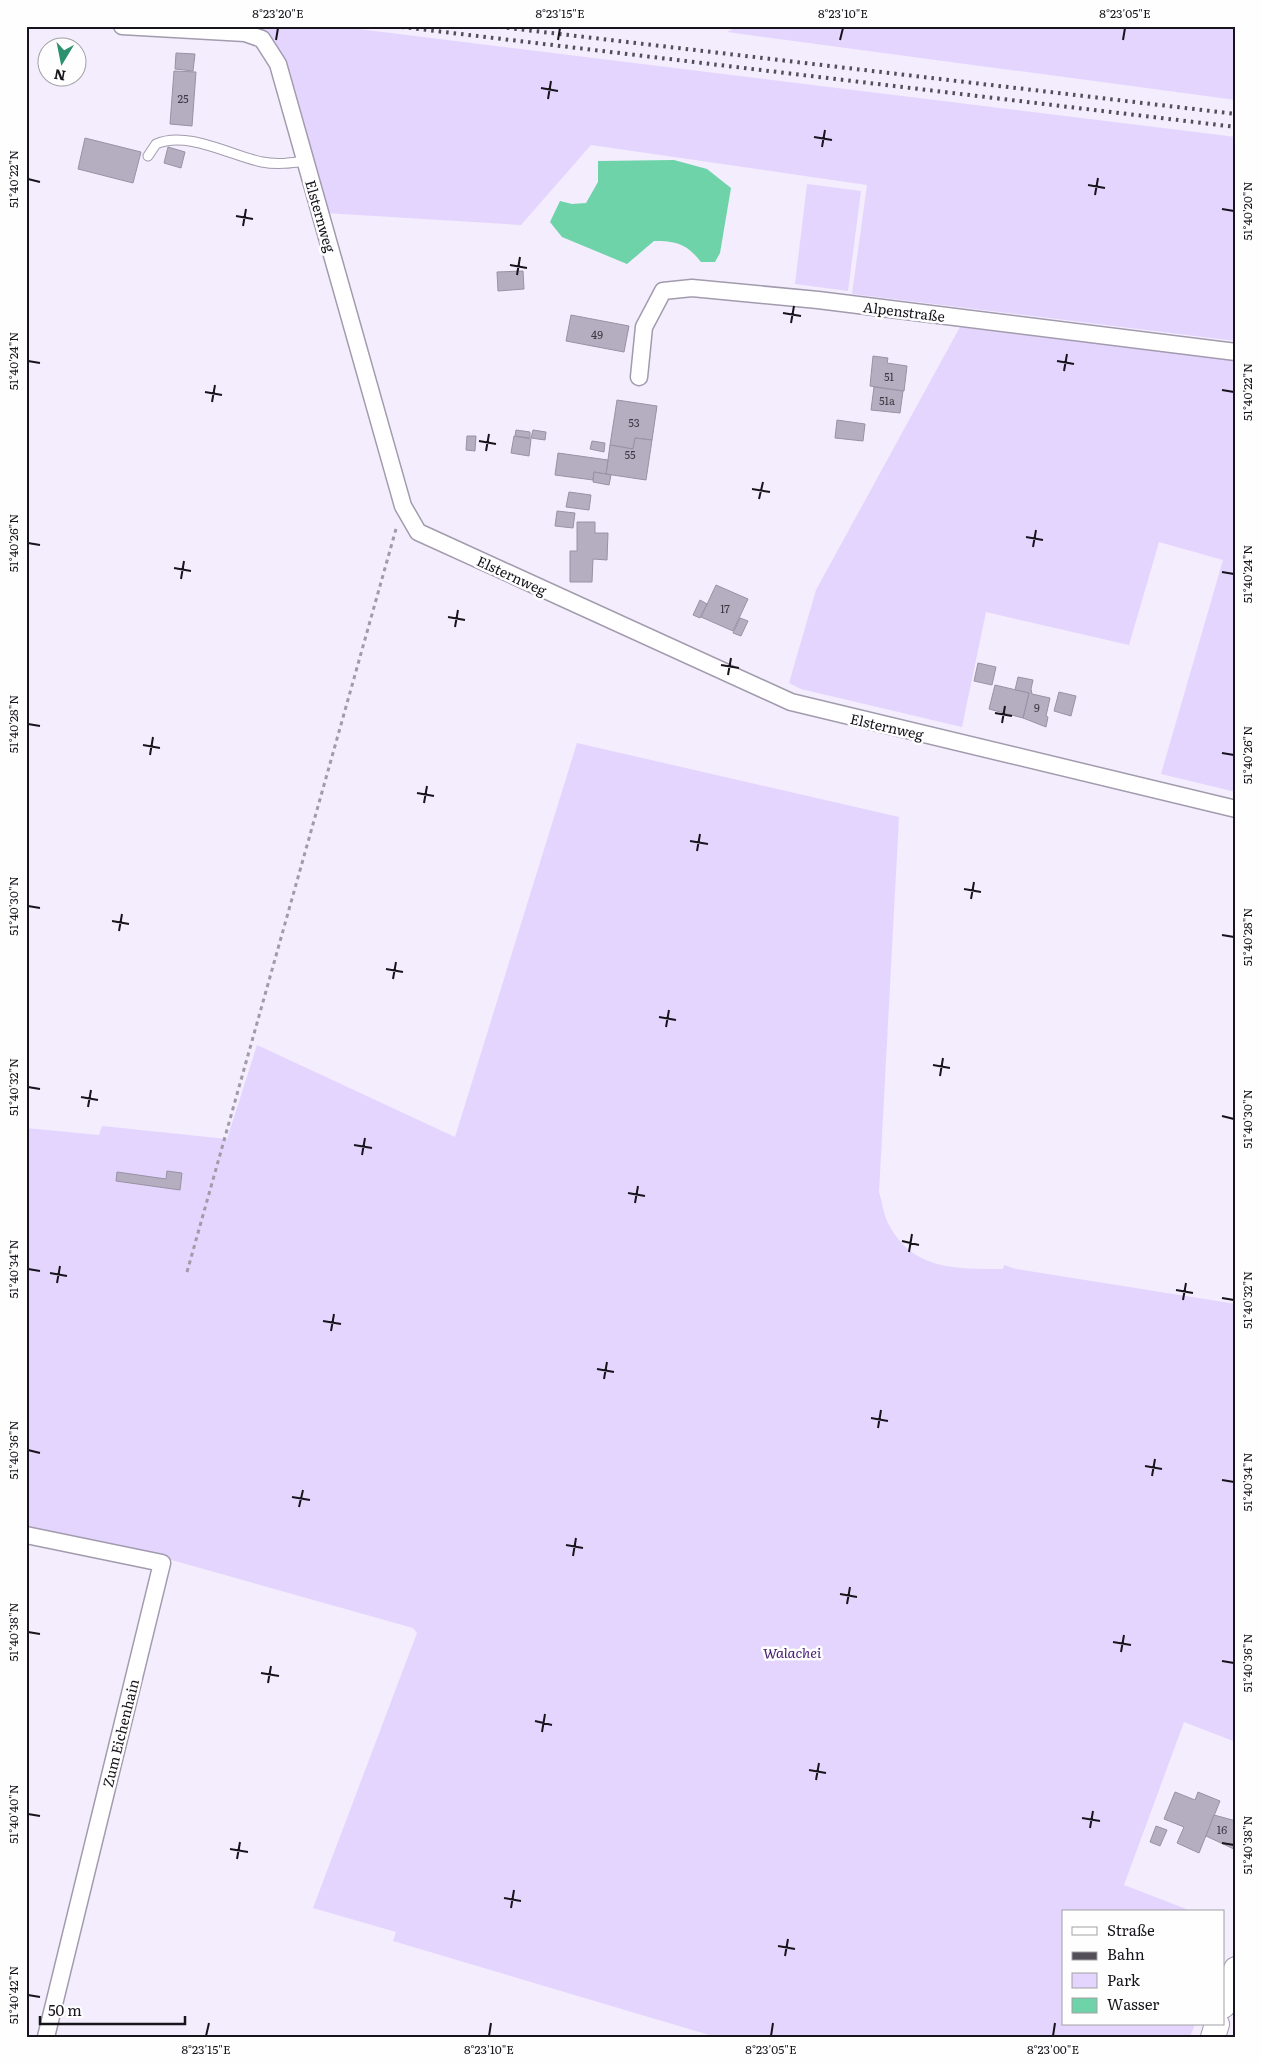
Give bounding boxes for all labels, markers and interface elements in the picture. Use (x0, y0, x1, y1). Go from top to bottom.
text: 8°23'20"E (252, 4, 304, 22)
text: 8°23'15"E (535, 4, 585, 22)
text: 8°23'10"E (818, 4, 868, 22)
text: 8°23'05"E (1099, 4, 1151, 22)
north arrow (38, 38, 88, 88)
text: N (52, 65, 67, 87)
house number: 25 (177, 90, 189, 106)
text: 51°40'22"N (4, 150, 22, 208)
street label: Elsternweg (301, 177, 341, 255)
text: 51°40'20"N (1238, 182, 1256, 240)
street label: Alpenstraße (862, 296, 946, 326)
house number: 49 (591, 326, 603, 342)
text: 51°40'24"N (4, 332, 22, 390)
text: 51°40'22"N (1238, 363, 1256, 421)
house number: 51 (884, 368, 895, 384)
house number: 51a (879, 392, 895, 408)
house number: 53 (628, 414, 640, 430)
house number: 55 (624, 446, 636, 462)
text: 51°40'26"N (4, 514, 22, 572)
text: 51°40'24"N (1238, 545, 1256, 603)
street label: Elsternweg (474, 550, 550, 600)
house number: 17 (720, 600, 730, 616)
text: 51°40'28"N (4, 695, 22, 753)
house number: 9 (1034, 699, 1040, 715)
street label: Elsternweg (848, 708, 926, 744)
text: 51°40'26"N (1238, 726, 1256, 784)
text: 51°40'30"N (4, 876, 22, 936)
text: 51°40'28"N (1238, 908, 1256, 966)
text: 51°40'32"N (4, 1058, 22, 1116)
text: 51°40'30"N (1238, 1089, 1256, 1149)
text: 51°40'34"N (4, 1239, 22, 1299)
text: 51°40'32"N (1238, 1271, 1256, 1329)
text: 51°40'36"N (4, 1421, 22, 1479)
text: 51°40'34"N (1238, 1452, 1256, 1512)
text: 51°40'38"N (4, 1602, 22, 1662)
text: 51°40'36"N (1238, 1634, 1256, 1692)
park label: Walachei (763, 1642, 822, 1662)
street label: Zum Eichenhain (97, 1677, 143, 1789)
text: 51°40'40"N (4, 1784, 22, 1844)
text: 51°40'38"N (1238, 1815, 1256, 1875)
house number: 16 (1217, 1821, 1227, 1837)
legend (1062, 1910, 1224, 2026)
text: Straße (1107, 1918, 1155, 1941)
text: Bahn (1107, 1942, 1145, 1965)
text: 51°40'42"N (4, 1966, 22, 2024)
text: Park (1107, 1968, 1141, 1991)
text: Wasser (1107, 1992, 1159, 2015)
scale bar (40, 1993, 185, 2025)
text: 50 m (48, 1998, 82, 2021)
text: 8°23'15"E (181, 2040, 231, 2058)
text: 8°23'10"E (464, 2040, 514, 2058)
text: 8°23'05"E (745, 2040, 797, 2058)
text: 8°23'00"E (1027, 2040, 1079, 2058)

